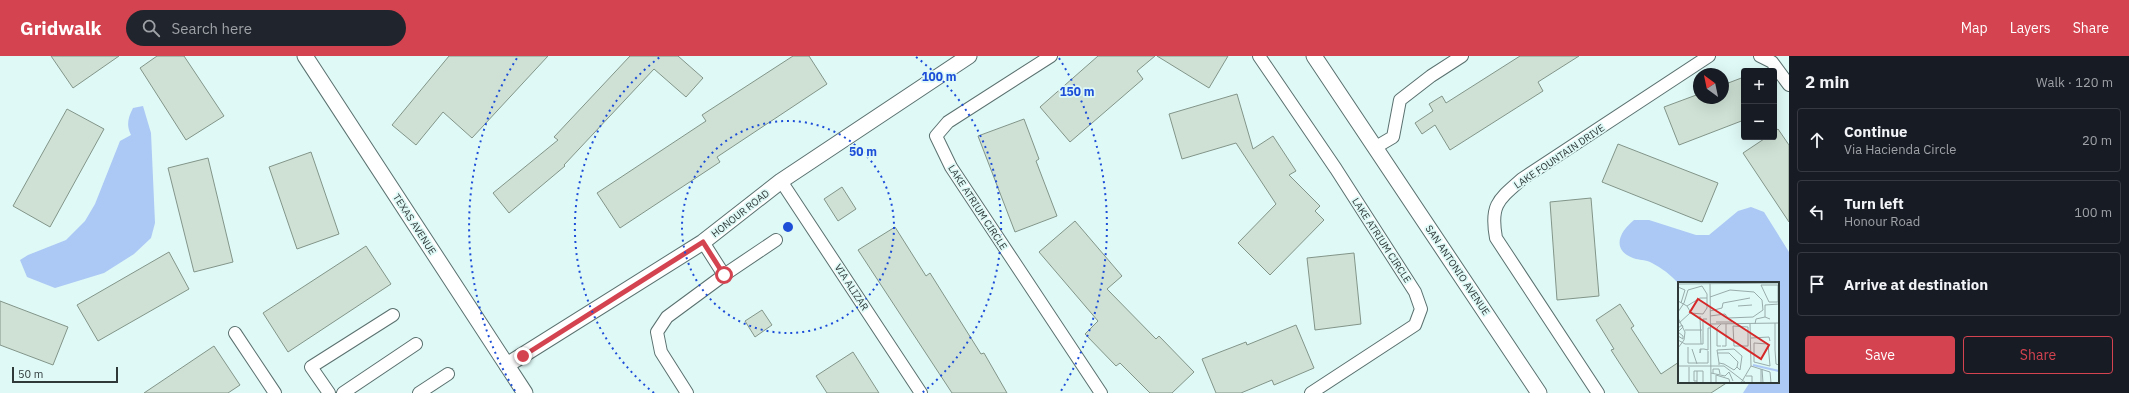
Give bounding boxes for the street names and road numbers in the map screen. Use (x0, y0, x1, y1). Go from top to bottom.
street label: LAKE FOUNTAIN DRIVE (1512, 121, 1607, 192)
street label: LAKE ATRIUM CIRCLE (945, 162, 1010, 252)
street label: HONOUR ROAD (709, 186, 772, 240)
street label: TEXAS AVENUE (390, 191, 439, 257)
street label: LAKE ATRIUM CIRCLE (1349, 195, 1414, 285)
street label: SAN ANTONIO AVENUE (1423, 223, 1493, 318)
street label: VIA ALIZAR (832, 262, 871, 313)

